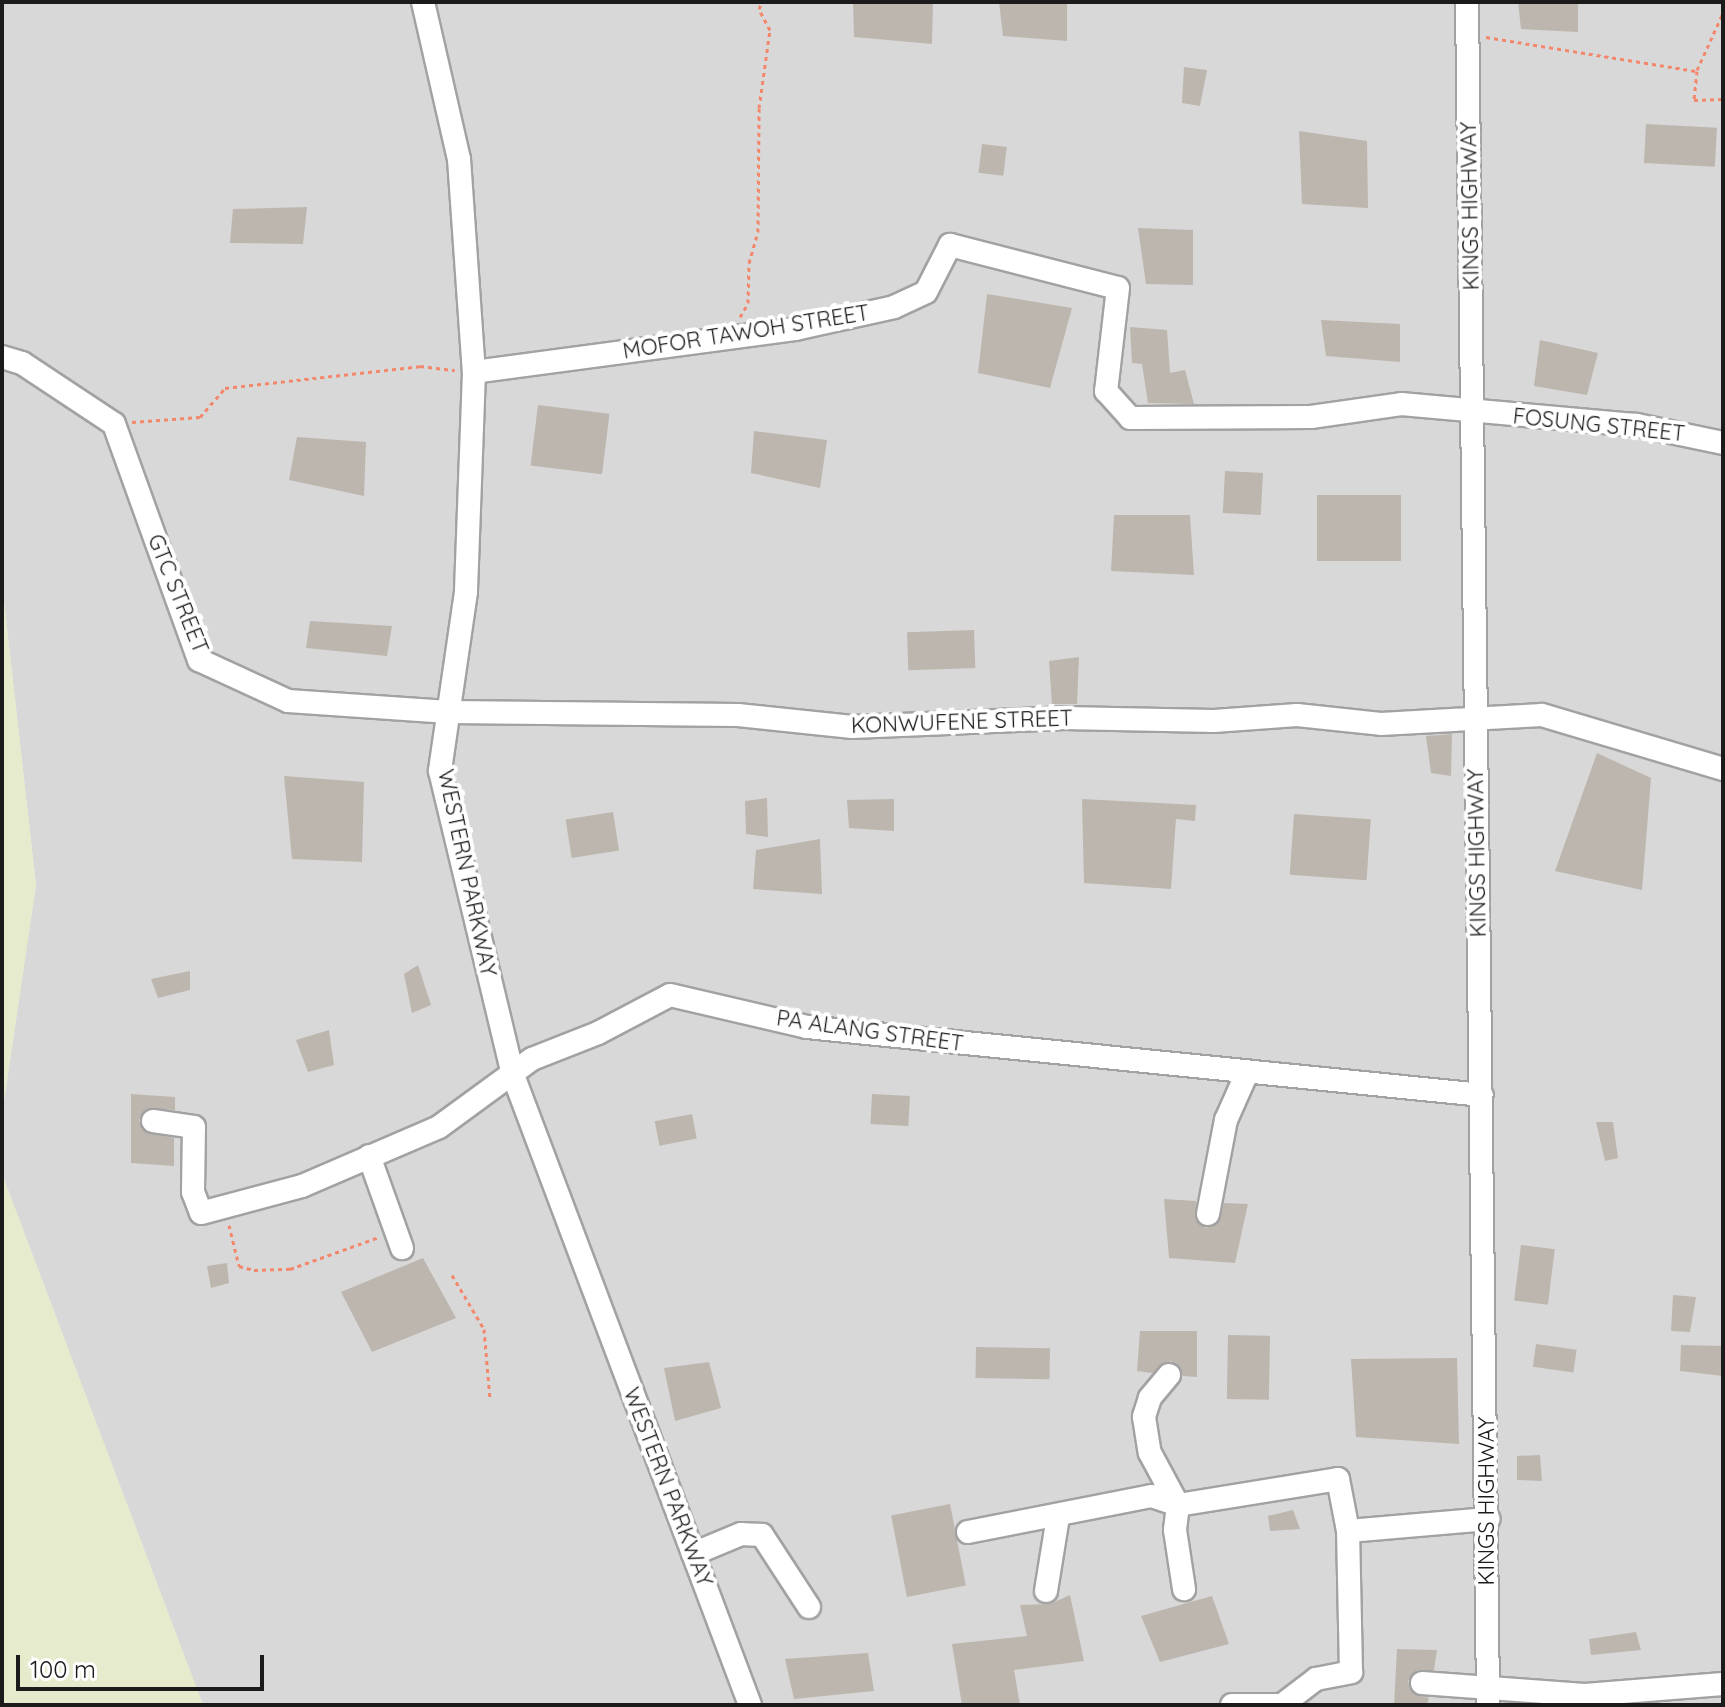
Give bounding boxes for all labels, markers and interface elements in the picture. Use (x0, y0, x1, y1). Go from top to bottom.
street label: KINGS HIGHWAY (1455, 121, 1485, 291)
street label: MOFOR TAWOH STREET (621, 299, 871, 365)
street label: FOSUNG STREET (1512, 403, 1686, 447)
street label: GTC STREET (142, 530, 214, 658)
street label: KONWUFENE STREET (851, 705, 1073, 739)
street label: WESTERN PARKWAY (432, 767, 502, 979)
street label: KINGS HIGHWAY (1462, 768, 1492, 938)
street label: PA ALANG STREET (775, 1005, 965, 1057)
street label: WESTERN PARKWAY (618, 1384, 718, 1590)
street label: KINGS HIGHWAY (1474, 1417, 1500, 1585)
scale bar (20, 1639, 268, 1689)
text: 100 m (30, 1654, 96, 1684)

